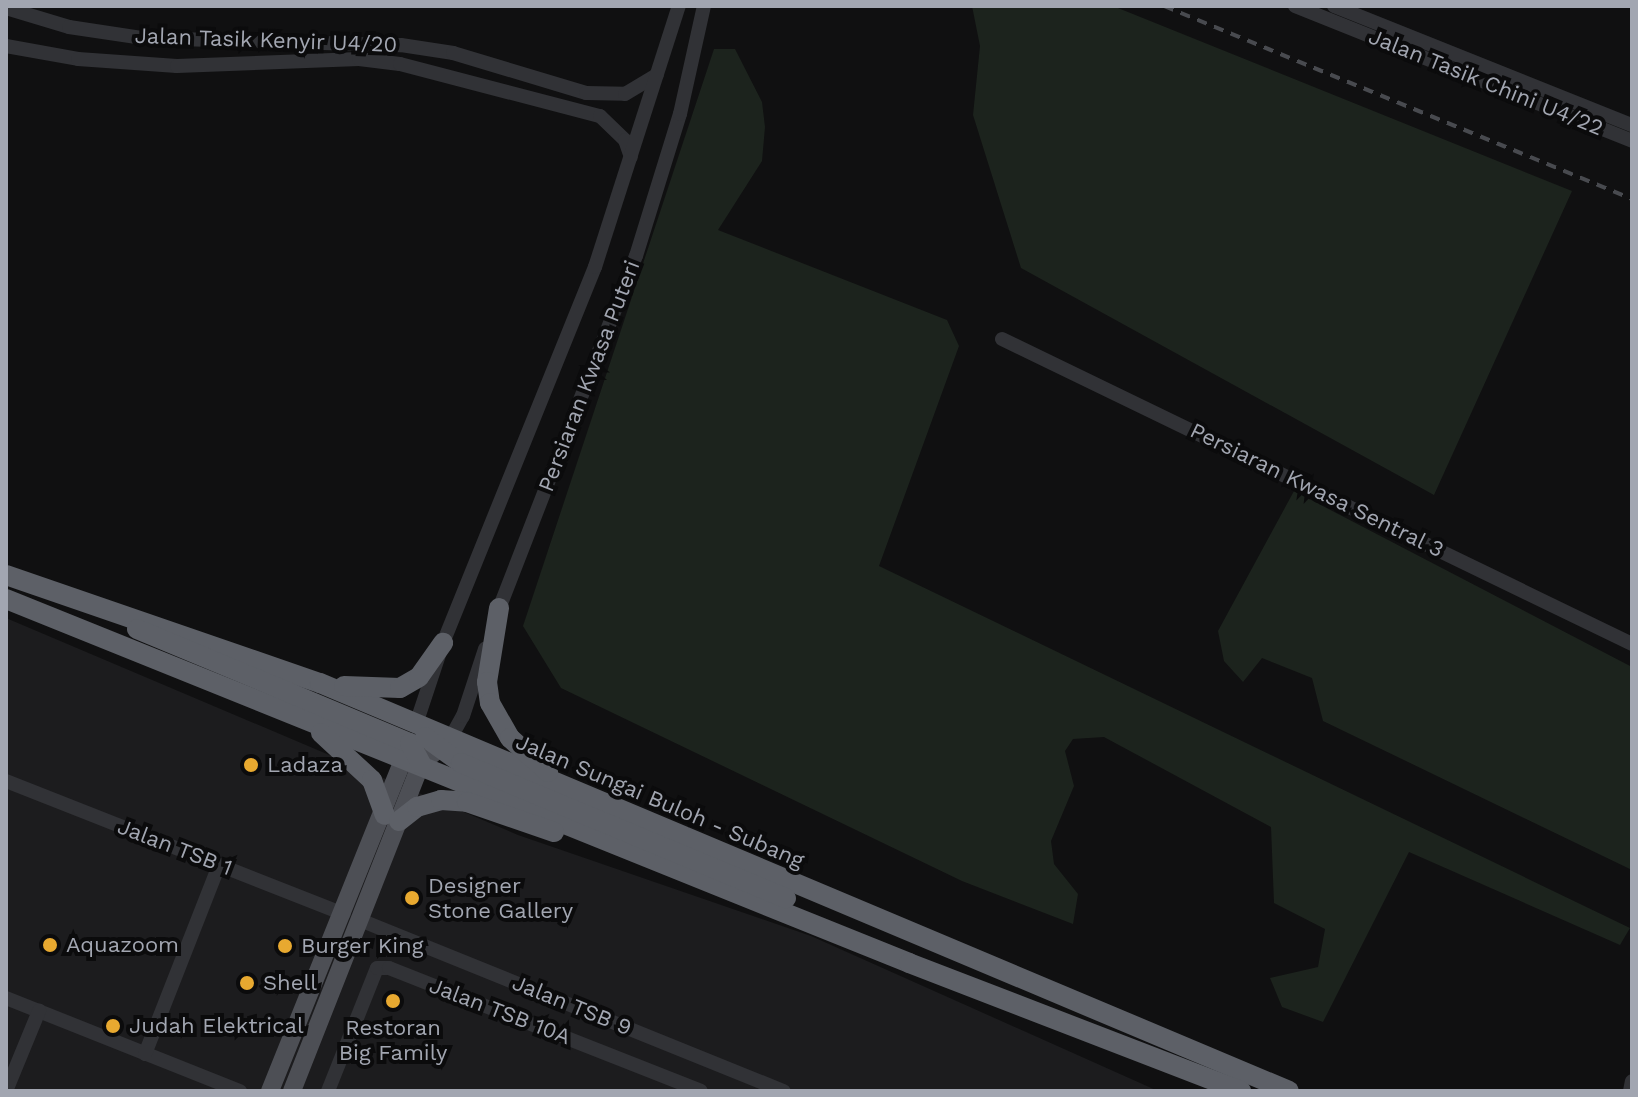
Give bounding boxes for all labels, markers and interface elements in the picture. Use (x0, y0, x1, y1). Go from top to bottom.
street label: Jalan Tasik Kenyir U4/20 (134, 22, 398, 58)
street label: Jalan Tasik Chini U4/22 (1364, 23, 1608, 141)
street label: Persiaran Kwasa Puteri (533, 256, 645, 496)
street label: Persiaran Kwasa Sentral 3 (1185, 417, 1449, 563)
street label: Jalan Sungai Buloh - Subang (512, 728, 808, 874)
place label: Ladaza (267, 752, 343, 778)
marker: Ladaza (242, 756, 260, 774)
street label: Jalan TSB 1 (113, 813, 237, 881)
place label: Designer Stone Gallery (428, 872, 573, 924)
marker: Designer Stone Gallery (403, 889, 421, 907)
place label: Aquazoom (66, 932, 179, 958)
place label: Burger King (301, 933, 424, 959)
marker: Aquazoom (41, 936, 59, 954)
marker: Burger King (276, 937, 294, 955)
street label: Jalan TSB 9 (508, 969, 636, 1041)
place label: Shell (263, 970, 317, 996)
street label: Jalan TSB 10A (425, 972, 575, 1050)
marker: Shell (238, 974, 256, 992)
marker: Restoran Big Family (384, 992, 402, 1010)
place label: Judah Elektrical (129, 1013, 304, 1039)
place label: Restoran Big Family (339, 1014, 447, 1066)
marker: Judah Elektrical (104, 1017, 122, 1035)

